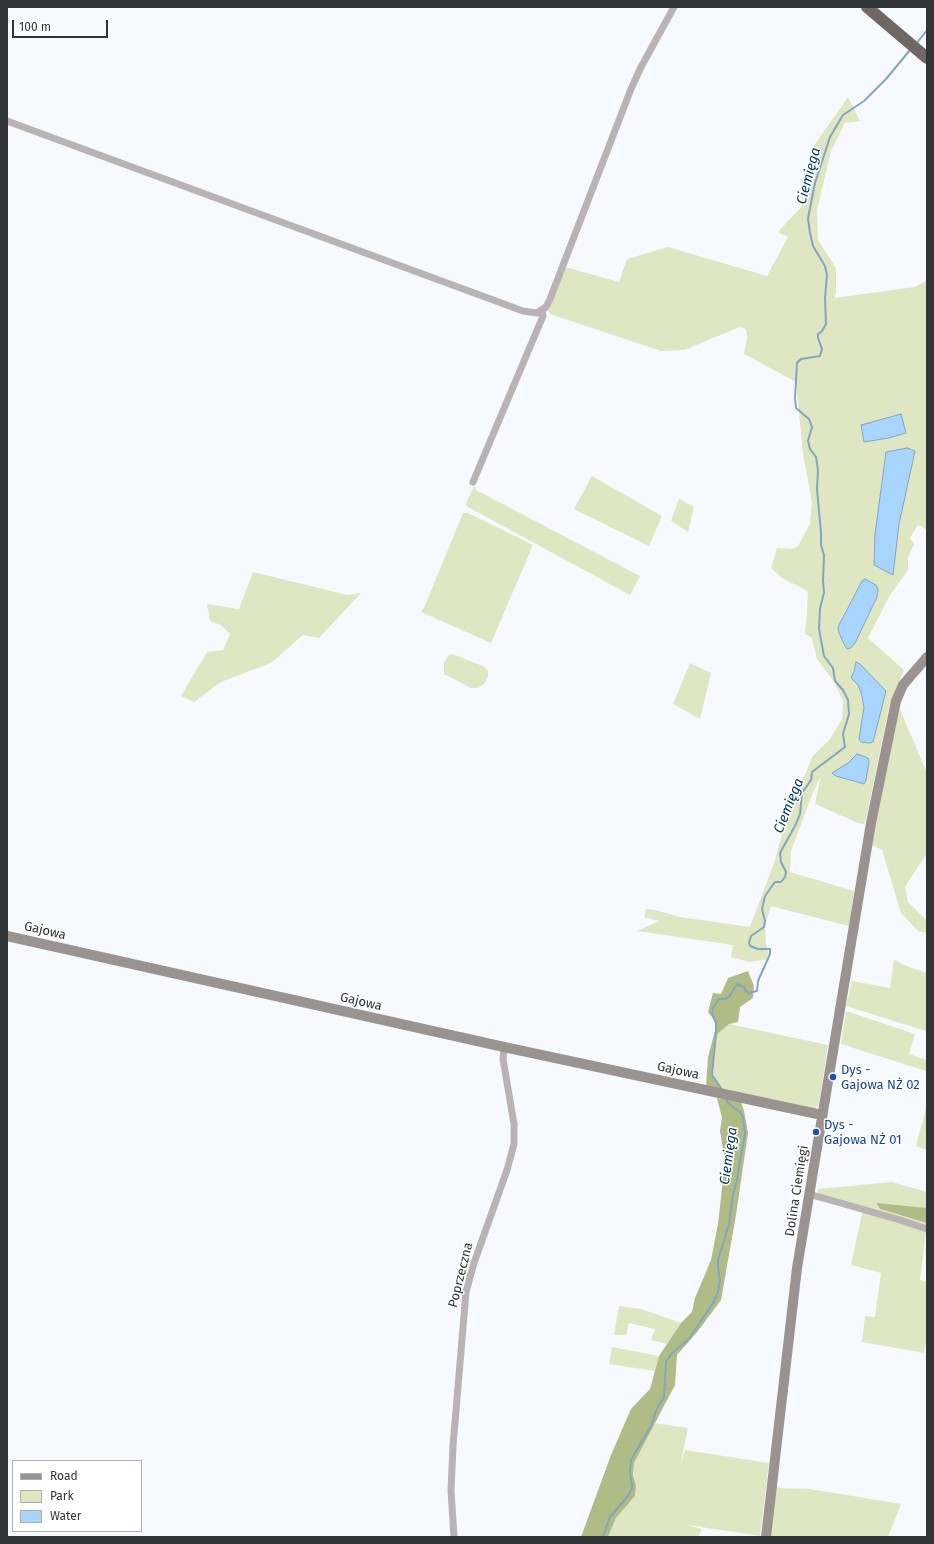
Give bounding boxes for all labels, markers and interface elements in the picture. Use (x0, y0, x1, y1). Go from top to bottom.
scale bar (14, 12, 110, 38)
text: 100 m (19, 20, 51, 34)
water label: Ciemięga (793, 146, 825, 206)
water label: Ciemięga (770, 776, 808, 836)
street label: Gajowa (22, 919, 68, 943)
street label: Gajowa (338, 990, 384, 1014)
street label: Gajowa (656, 1059, 700, 1083)
place label: Dys - Gajowa NŻ 02 (841, 1062, 920, 1093)
marker: Dys - Gajowa NŻ 02 (828, 1072, 838, 1082)
place label: Dys - Gajowa NŻ 01 (824, 1117, 902, 1148)
water label: Ciemięga (717, 1126, 741, 1186)
marker: Dys - Gajowa NŻ 01 (811, 1127, 821, 1137)
street label: Dolina Ciemięgi (782, 1144, 812, 1238)
street label: Poprzeczna (445, 1241, 477, 1309)
legend (12, 1460, 142, 1532)
text: Road (50, 1469, 78, 1483)
text: Park (50, 1489, 74, 1503)
text: Water (50, 1509, 81, 1523)

